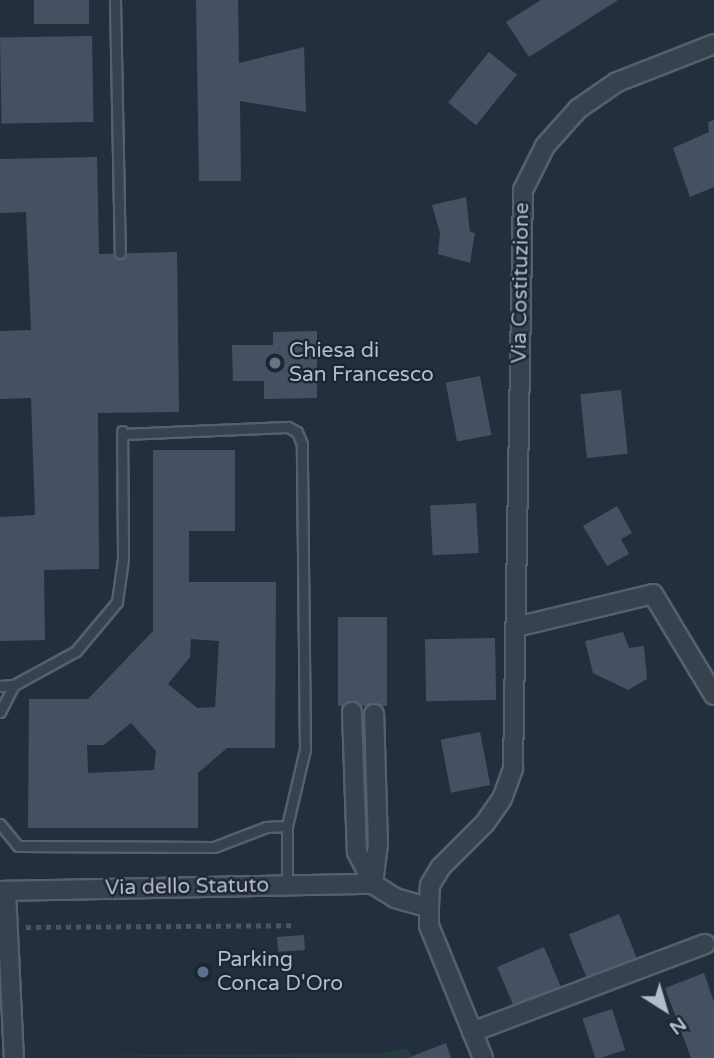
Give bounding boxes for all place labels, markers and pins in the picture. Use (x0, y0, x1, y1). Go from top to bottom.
place label: Chiesa di San Francesco (289, 338, 434, 388)
marker: Chiesa di San Francesco (267, 355, 283, 371)
place label: Parking Conca D'Oro (217, 947, 343, 997)
marker: Parking Conca D'Oro (195, 964, 211, 980)

